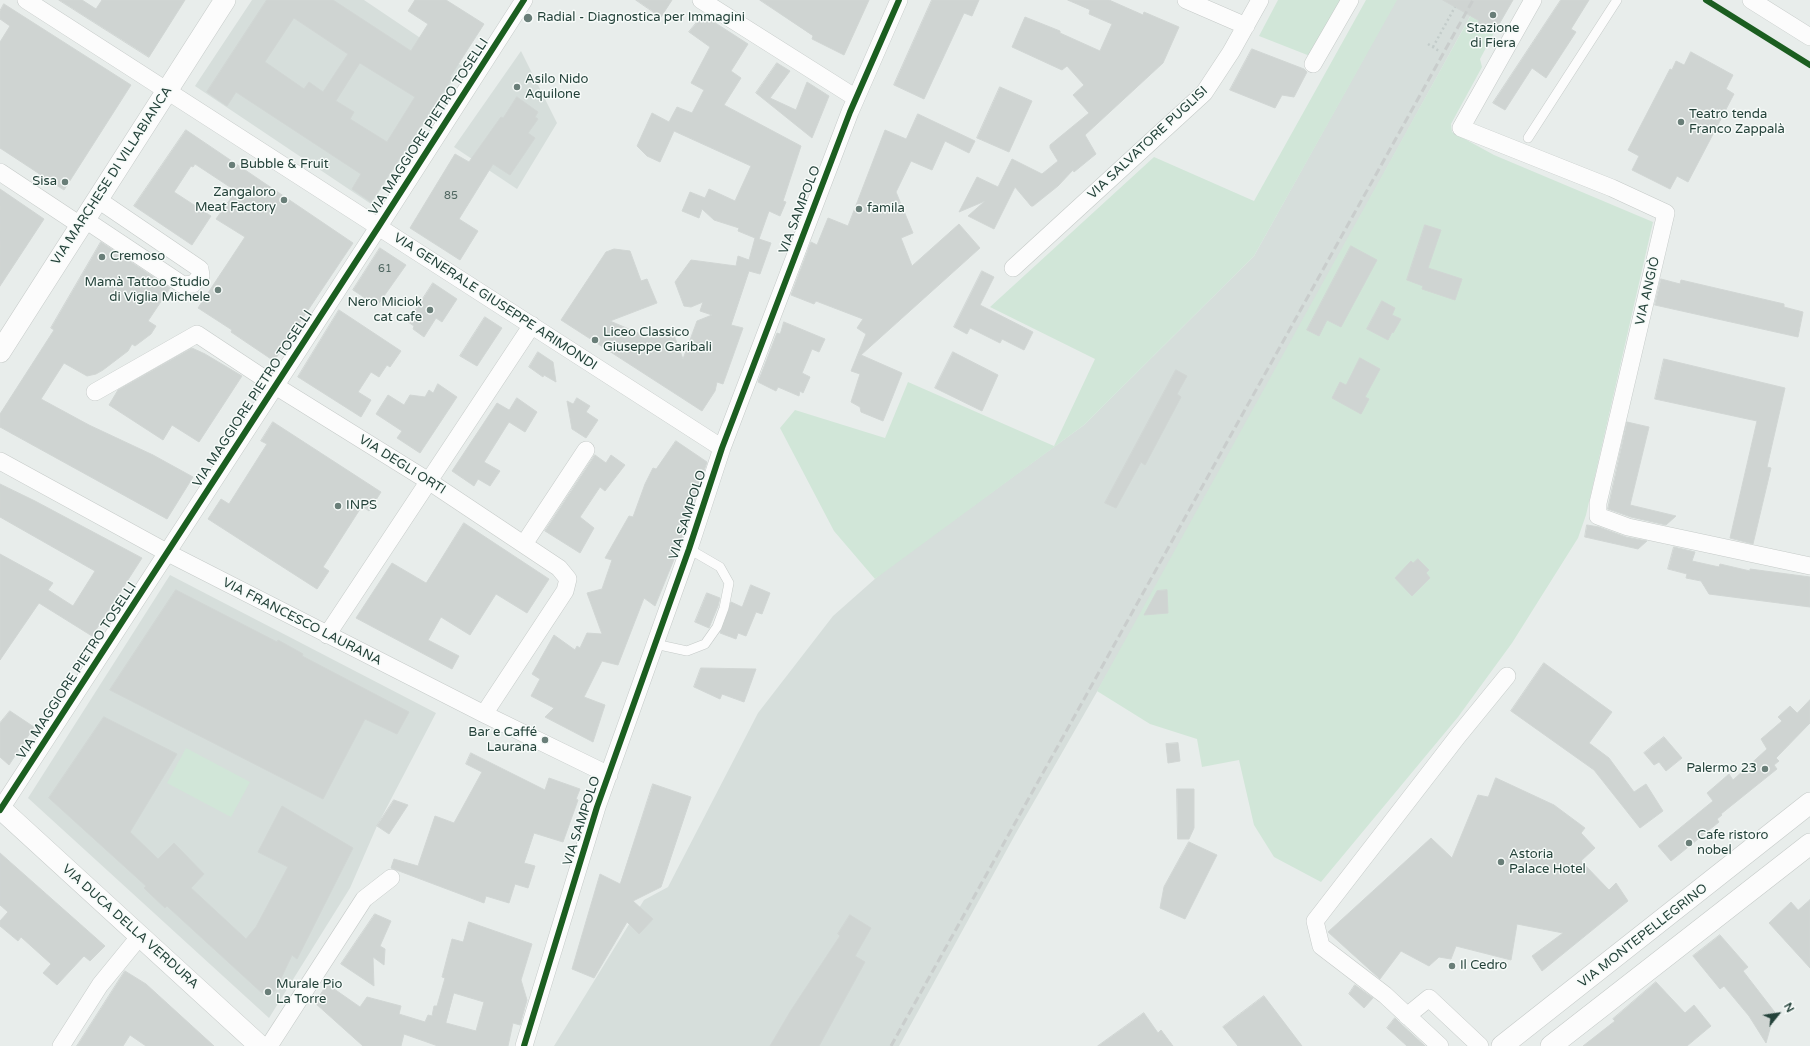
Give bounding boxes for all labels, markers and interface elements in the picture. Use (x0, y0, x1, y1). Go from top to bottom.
place label: Radial - Diagnostica per Immagini (537, 10, 745, 26)
marker: Stazione di Fiera (1488, 10, 1498, 20)
marker: Radial - Diagnostica per Immagini (522, 12, 534, 24)
place label: Stazione di Fiera (1467, 21, 1519, 52)
street label: VIA MAGGIORE PIETRO TOSELLI (366, 36, 492, 218)
place label: Asilo Nido Aquilone (525, 72, 588, 103)
marker: Asilo Nido Aquilone (512, 82, 522, 92)
street label: VIA SALVATORE PUGLISI (1085, 83, 1211, 203)
street label: VIA MARCHESE DI VILLABIANCA (48, 84, 176, 268)
place label: Teatro tenda Franco Zappalà (1689, 107, 1785, 138)
marker: Teatro tenda Franco Zappalà (1676, 117, 1686, 127)
place label: Bubble & Fruit (240, 157, 329, 173)
marker: Bubble & Fruit (227, 160, 237, 170)
street label: VIA SAMPOLO (776, 164, 824, 256)
place label: Sisa (32, 174, 57, 190)
marker: Sisa (60, 177, 70, 187)
place label: Zangaloro Meat Factory (195, 185, 276, 216)
house number: 85 (444, 189, 458, 203)
marker: Zangaloro Meat Factory (279, 195, 289, 205)
place label: famila (867, 201, 905, 217)
marker: famila (854, 204, 864, 214)
street label: VIA GENERALE GIUSEPPE ARIMONDI (390, 230, 600, 374)
place label: Cremoso (110, 249, 165, 265)
marker: Cremoso (97, 252, 107, 262)
street label: VIA ANGIÒ (1633, 255, 1663, 327)
house number: 61 (378, 262, 392, 276)
place label: Mamà Tattoo Studio di Viglia Michele (85, 275, 210, 306)
marker: Mamà Tattoo Studio di Viglia Michele (213, 285, 223, 295)
place label: Nero Miciok cat cafe (347, 295, 422, 326)
marker: Nero Miciok cat cafe (425, 305, 435, 315)
street label: VIA MAGGIORE PIETRO TOSELLI (190, 308, 316, 490)
place label: Liceo Classico Giuseppe Garibali (603, 325, 712, 356)
marker: Liceo Classico Giuseppe Garibali (590, 335, 600, 345)
street label: VIA DEGLI ORTI (356, 432, 448, 498)
street label: VIA SAMPOLO (666, 468, 710, 562)
place label: INPS (346, 498, 377, 514)
marker: INPS (333, 501, 343, 511)
street label: VIA FRANCESCO LAURANA (220, 575, 384, 669)
street label: VIA MAGGIORE PIETRO TOSELLI (14, 580, 140, 762)
place label: Bar e Caffé Laurana (468, 725, 537, 756)
marker: Bar e Caffé Laurana (540, 735, 550, 745)
place label: Palermo 23 (1686, 761, 1757, 777)
marker: Palermo 23 (1760, 764, 1770, 774)
street label: VIA SAMPOLO (560, 774, 604, 868)
place label: Cafe ristoro nobel (1697, 828, 1768, 859)
marker: Cafe ristoro nobel (1684, 838, 1694, 848)
place label: Astoria Palace Hotel (1509, 847, 1586, 878)
marker: Astoria Palace Hotel (1496, 857, 1506, 867)
street label: VIA DUCA DELLA VERDURA (58, 861, 202, 993)
street label: VIA MONTEPELLEGRINO (1575, 881, 1711, 991)
place label: Il Cedro (1460, 958, 1507, 974)
marker: Il Cedro (1447, 961, 1457, 971)
place label: Murale Pio La Torre (276, 977, 342, 1008)
marker: Murale Pio La Torre (263, 987, 273, 997)
north arrow (1758, 994, 1798, 1034)
text: N (1781, 1001, 1797, 1015)

